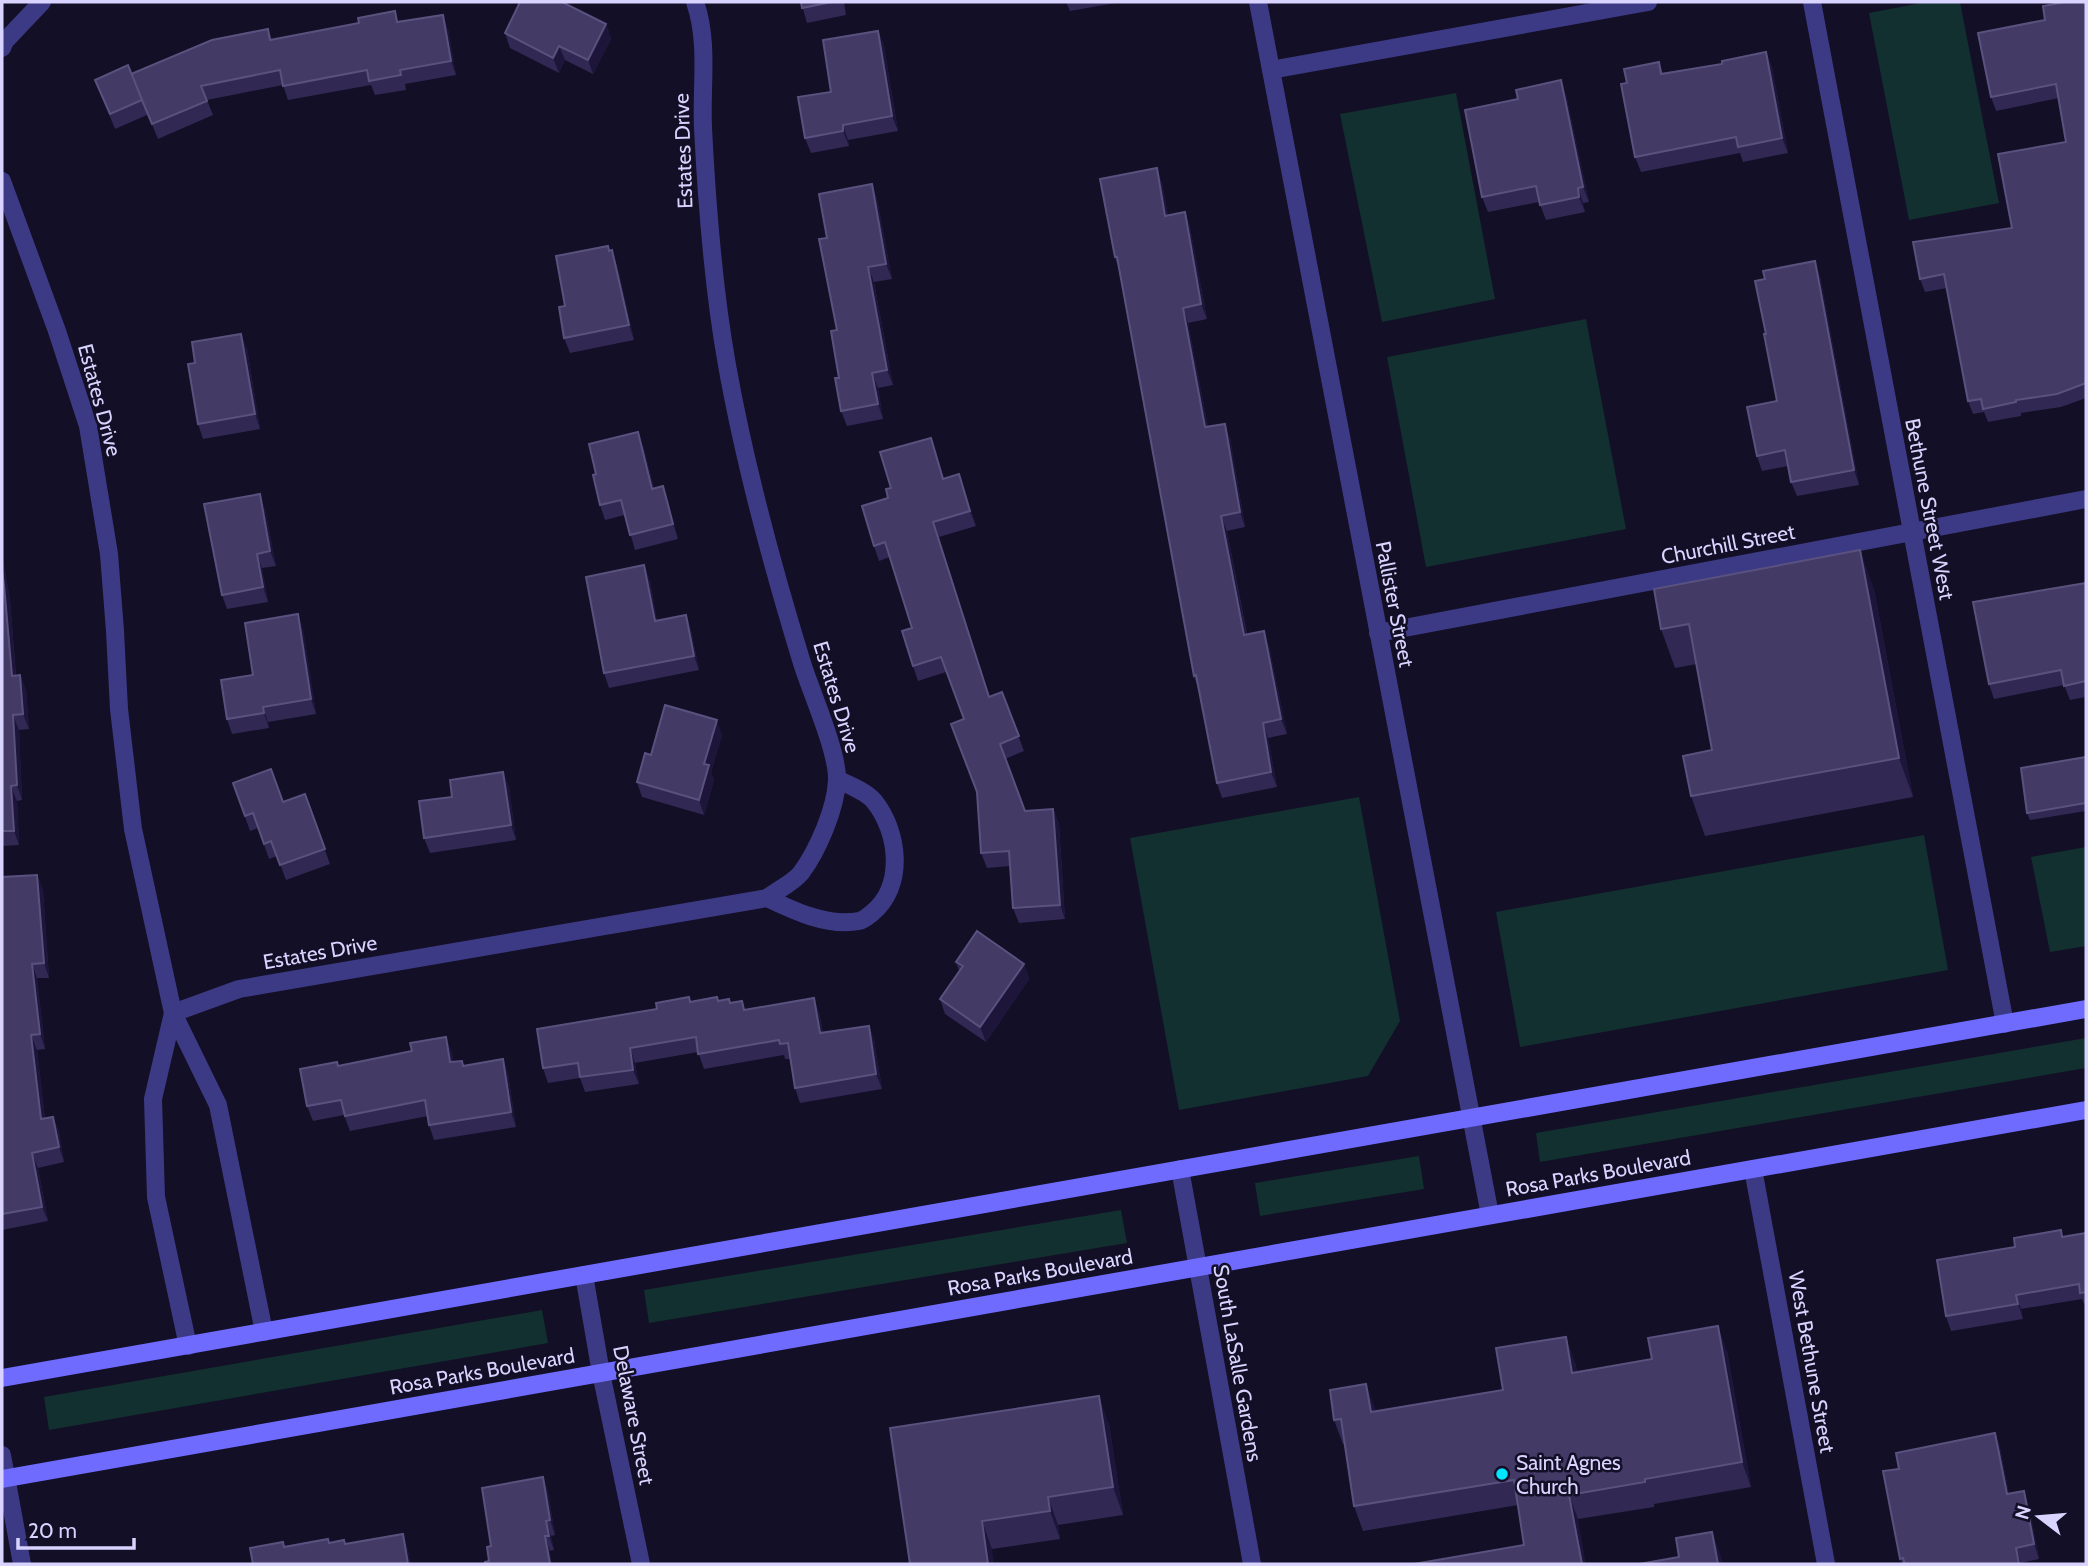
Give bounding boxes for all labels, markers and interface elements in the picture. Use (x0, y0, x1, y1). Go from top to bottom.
street label: Estates Drive (668, 93, 698, 209)
street label: Estates Drive (73, 341, 127, 459)
street label: Bethune Street West (1900, 416, 1960, 602)
street label: Churchill Street (1659, 519, 1797, 569)
street label: Pallister Street (1371, 539, 1419, 669)
street label: Estates Drive (808, 638, 866, 756)
street label: Estates Drive (261, 930, 379, 974)
street label: Rosa Parks Boulevard (1504, 1144, 1692, 1202)
street label: Rosa Parks Boulevard (946, 1243, 1134, 1301)
street label: South LaSalle Gardens (1208, 1263, 1268, 1464)
street label: West Bethune Street (1784, 1269, 1840, 1455)
street label: Rosa Parks Boulevard (388, 1342, 576, 1400)
street label: Delaware Street (608, 1343, 660, 1487)
place label: Saint Agnes Church (1516, 1450, 1621, 1499)
marker: Saint Agnes Church (1494, 1466, 1510, 1482)
north arrow (2004, 1482, 2074, 1552)
text: N (2010, 1503, 2036, 1522)
scale bar (18, 1506, 133, 1550)
text: 20 m (28, 1518, 77, 1543)

